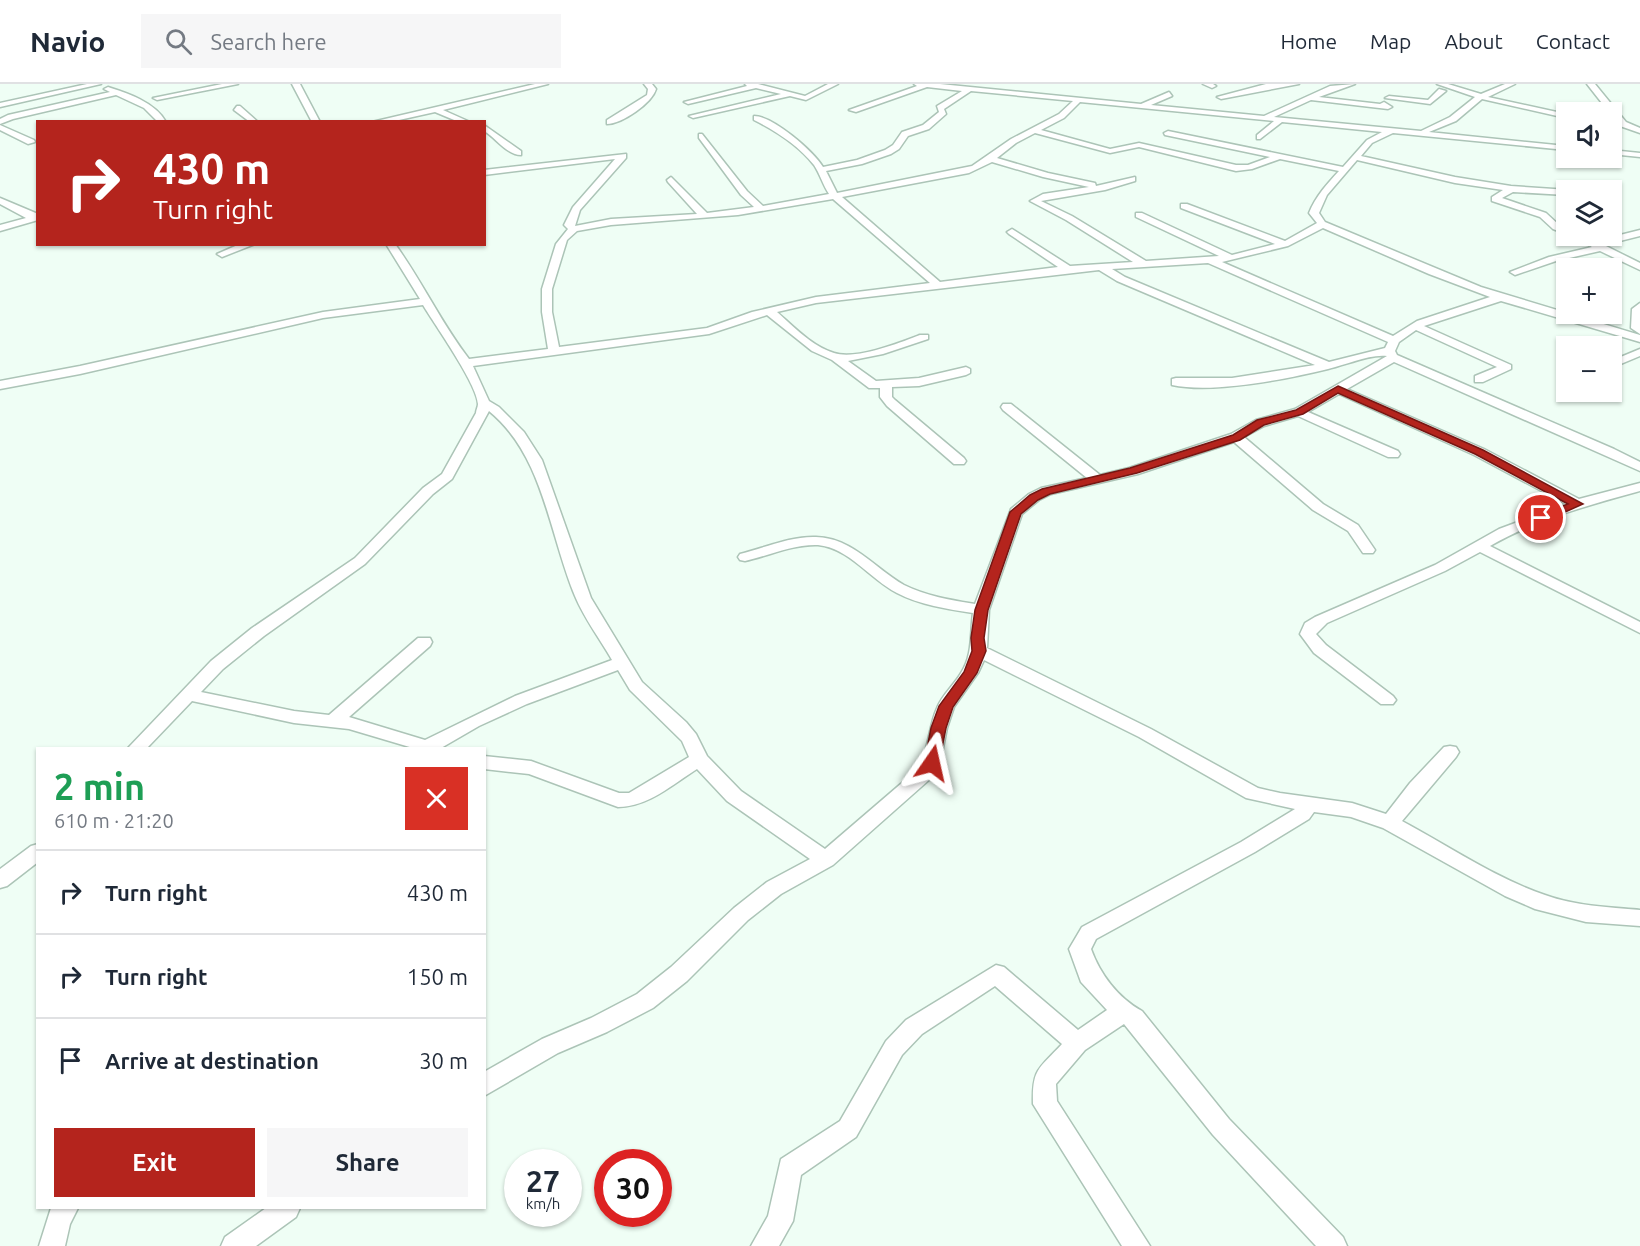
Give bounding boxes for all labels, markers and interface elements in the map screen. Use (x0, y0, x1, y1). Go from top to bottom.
search box (141, 14, 561, 68)
icon: search (162, 25, 195, 58)
text: Navio (30, 26, 105, 57)
text: Search here (210, 29, 327, 54)
text: Home (1280, 29, 1337, 53)
text: Map (1370, 29, 1411, 53)
text: About (1444, 29, 1503, 53)
text: Contact (1536, 29, 1610, 53)
map controls (1556, 102, 1622, 402)
button: sound (1556, 102, 1622, 168)
icon: right (54, 144, 132, 222)
text: 430 m (153, 145, 270, 192)
button: layers (1556, 180, 1622, 246)
text: Turn right (153, 194, 273, 224)
button: + (1556, 258, 1622, 324)
button: − (1556, 336, 1622, 402)
pin (1515, 492, 1566, 543)
icon: arrive (1524, 501, 1557, 534)
position arrow (900, 731, 964, 795)
text: 2 min (54, 766, 145, 807)
button: close (405, 767, 468, 830)
text: 610 m · 21:20 (54, 809, 174, 832)
icon: right (54, 876, 87, 909)
text: Turn right (105, 880, 207, 905)
text: 430 m (407, 880, 468, 905)
icon: right (54, 960, 87, 993)
text: Turn right (105, 964, 207, 989)
text: 150 m (407, 964, 468, 989)
icon: arrive (54, 1044, 87, 1077)
text: Arrive at destination (105, 1048, 319, 1073)
text: 30 m (419, 1048, 468, 1073)
button: Exit (54, 1128, 255, 1197)
button: Share (267, 1128, 468, 1197)
speed limit sign: 30 (594, 1149, 672, 1227)
text: 27 (526, 1164, 560, 1198)
text: km/h (526, 1195, 560, 1212)

